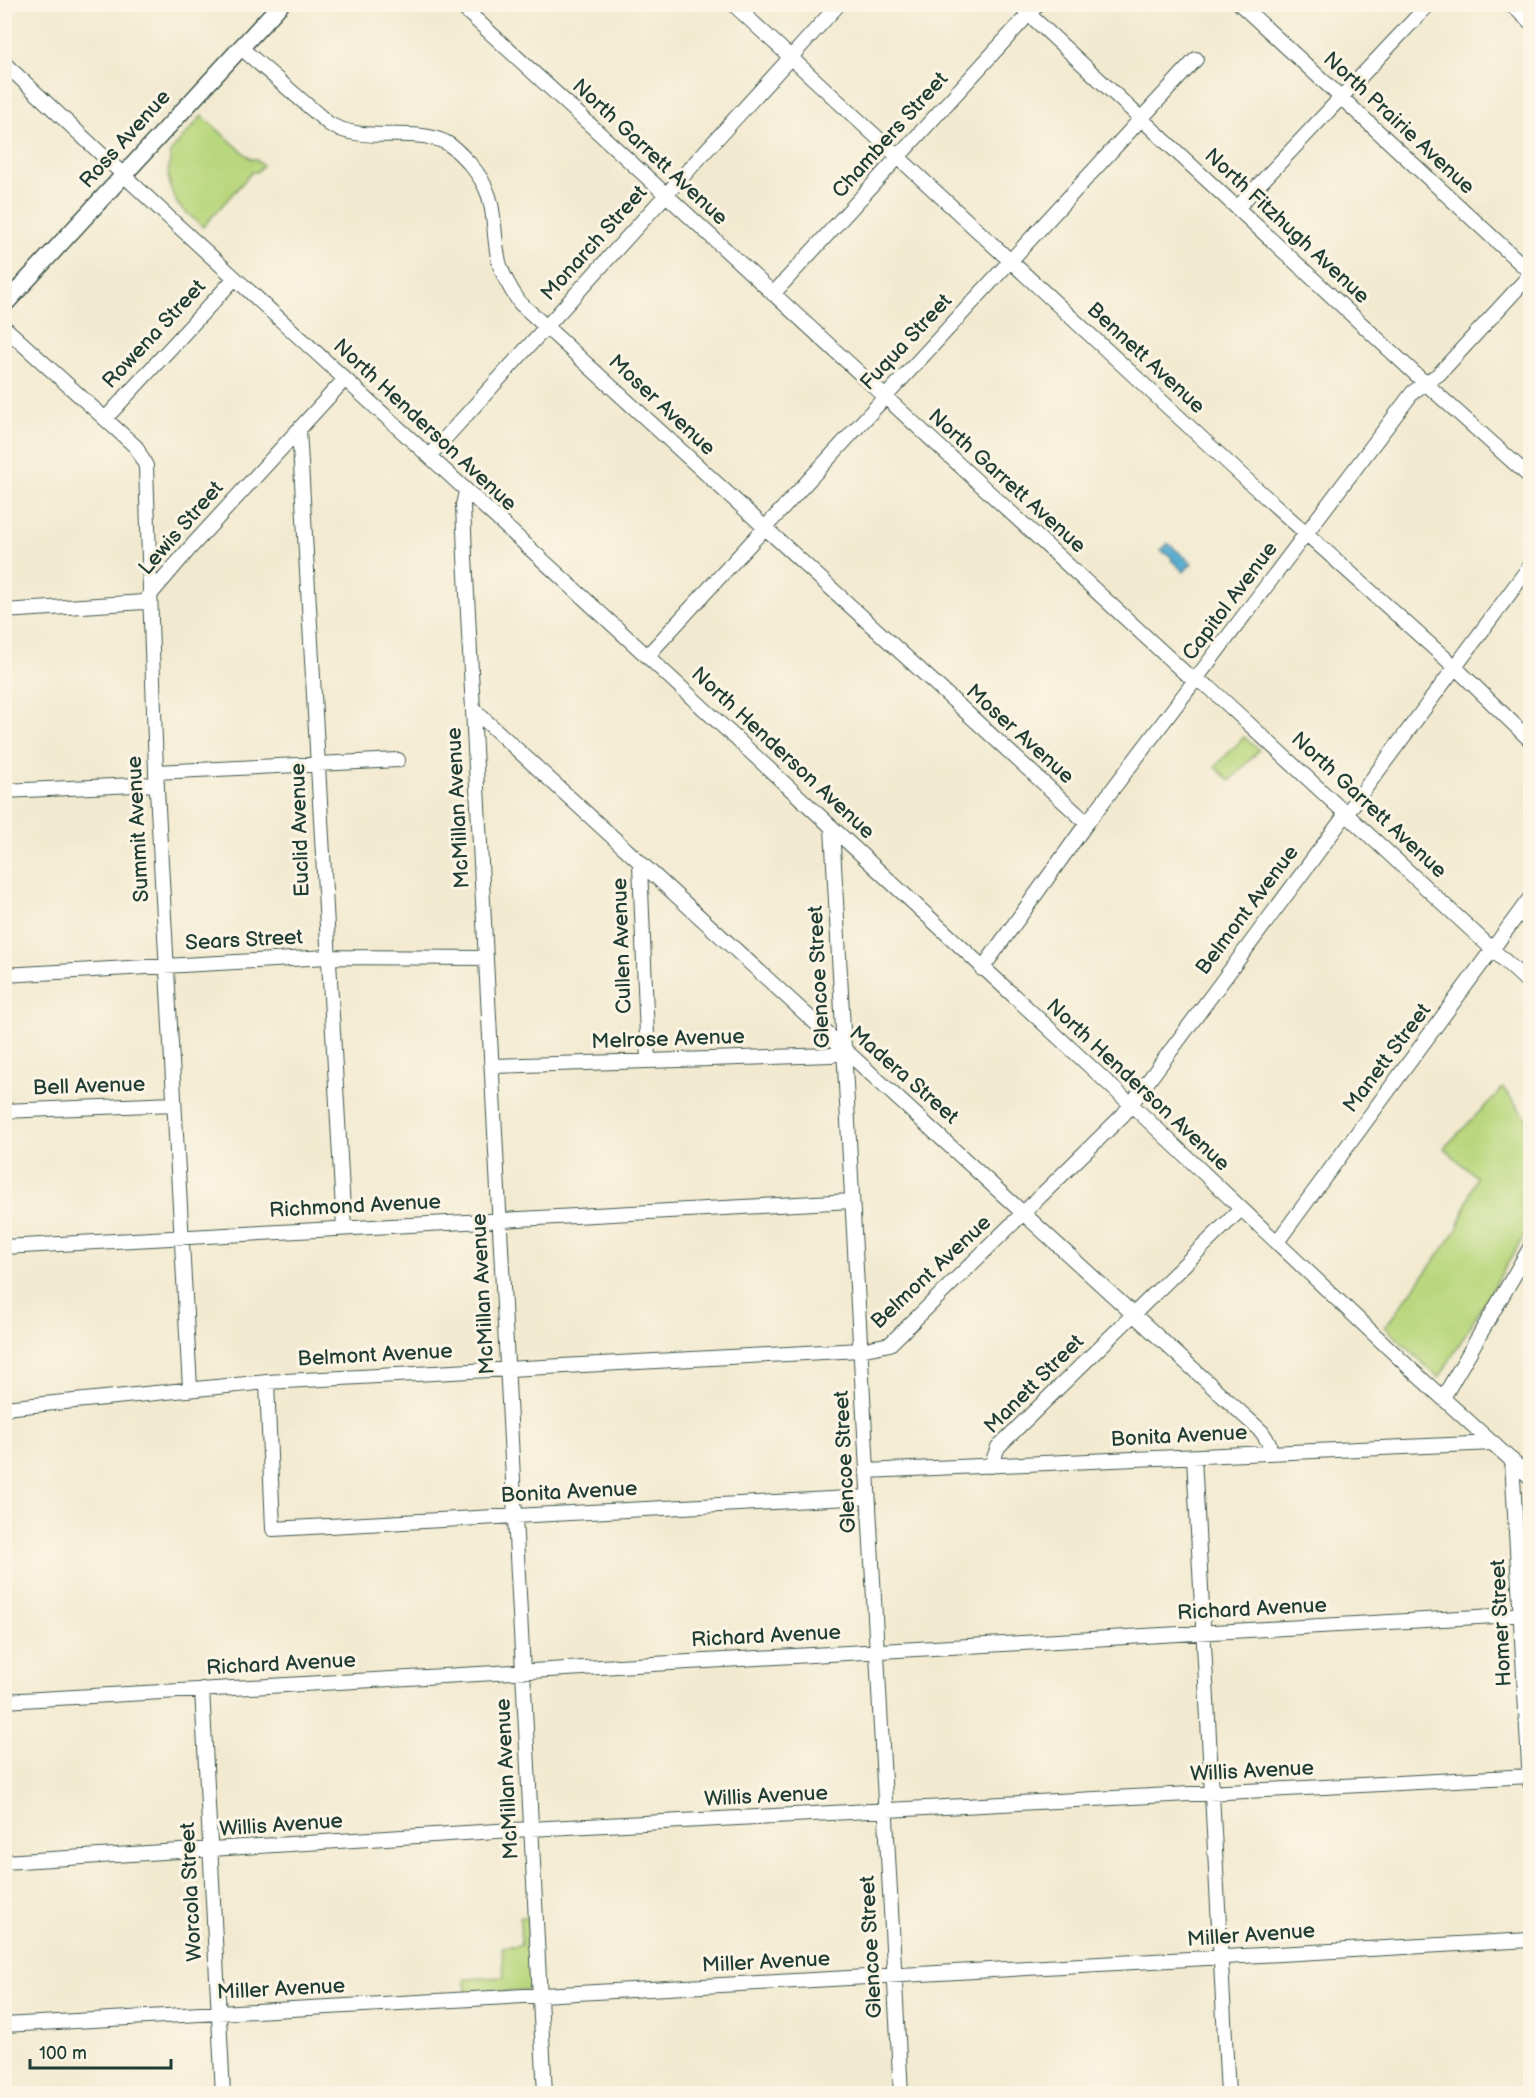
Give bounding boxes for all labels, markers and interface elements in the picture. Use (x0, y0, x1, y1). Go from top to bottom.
street label: North Prairie Avenue (1318, 47, 1480, 199)
street label: Chambers Street (827, 66, 954, 203)
street label: North Garrett Avenue (567, 74, 733, 230)
street label: Ross Avenue (74, 85, 176, 193)
street label: North Fitzhugh Avenue (1199, 143, 1375, 309)
street label: Monarch Street (536, 180, 653, 306)
street label: Rowena Street (97, 274, 211, 394)
street label: Fuqua Street (855, 288, 957, 395)
street label: Bennett Avenue (1082, 297, 1210, 419)
street label: North Henderson Avenue (328, 334, 522, 516)
street label: Moser Avenue (604, 349, 720, 461)
street label: North Garrett Avenue (923, 404, 1091, 558)
street label: Lewis Street (133, 476, 229, 580)
street label: Capitol Avenue (1177, 537, 1283, 665)
street label: North Henderson Avenue (686, 662, 880, 844)
street label: Moser Avenue (961, 679, 1079, 789)
street label: McMillan Avenue (441, 727, 475, 889)
street label: North Garrett Avenue (1286, 727, 1452, 883)
street label: Summit Avenue (122, 755, 154, 903)
street label: Euclid Avenue (285, 763, 315, 897)
street label: Belmont Avenue (1190, 840, 1304, 980)
street label: Cullen Avenue (607, 877, 637, 1015)
street label: Glencoe Street (803, 904, 835, 1049)
street label: Sears Street (184, 924, 304, 956)
street label: North Henderson Avenue (1041, 994, 1235, 1176)
street label: Manett Street (1338, 998, 1436, 1117)
street label: Madera Street (844, 1021, 964, 1130)
street label: Melrose Avenue (591, 1024, 745, 1054)
street label: Bell Avenue (32, 1072, 146, 1100)
street label: Richmond Avenue (268, 1189, 442, 1223)
street label: Belmont Avenue (866, 1210, 996, 1334)
street label: McMillan Avenue (466, 1213, 500, 1375)
street label: Manett Street (979, 1329, 1089, 1439)
street label: Belmont Avenue (297, 1338, 453, 1372)
street label: Glencoe Street (829, 1389, 861, 1534)
street label: Bonita Avenue (1110, 1420, 1248, 1452)
street label: Bonita Avenue (500, 1476, 638, 1508)
street label: Homer Street (1485, 1558, 1517, 1687)
street label: Richard Avenue (1177, 1593, 1327, 1625)
street label: Richard Avenue (691, 1620, 841, 1652)
street label: Richard Avenue (206, 1648, 356, 1680)
street label: McMillan Avenue (490, 1698, 524, 1860)
street label: Willis Avenue (1189, 1755, 1315, 1787)
street label: Willis Avenue (703, 1780, 829, 1812)
street label: Willis Avenue (218, 1808, 344, 1842)
street label: Worcola Street (175, 1821, 207, 1962)
street label: Glencoe Street (855, 1874, 887, 2019)
street label: Miller Avenue (1186, 1918, 1316, 1952)
street label: Miller Avenue (701, 1946, 831, 1978)
street label: Miller Avenue (216, 1973, 346, 2005)
scale bar (30, 2032, 171, 2070)
text: 100 m (39, 2043, 87, 2064)

